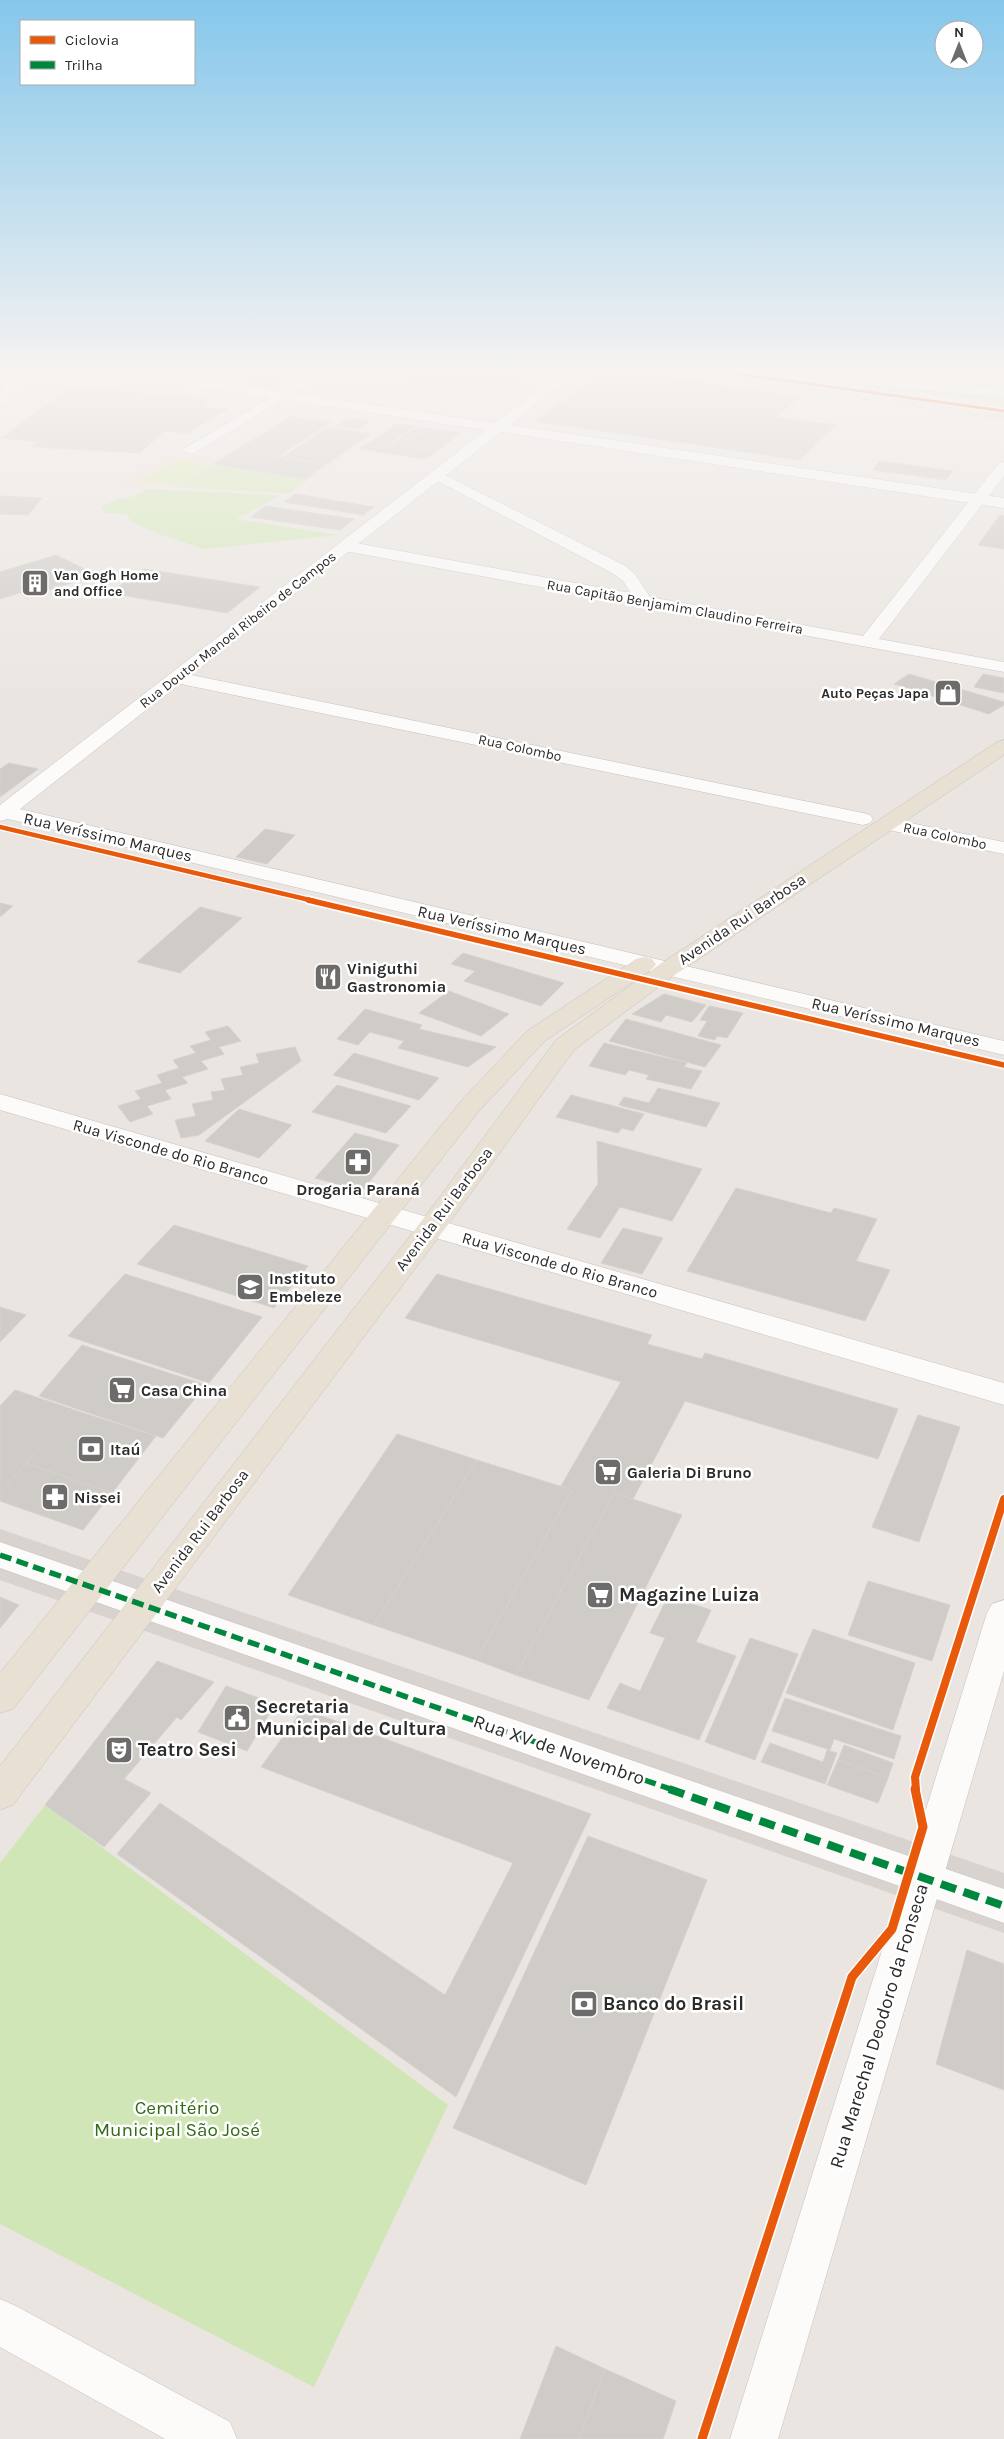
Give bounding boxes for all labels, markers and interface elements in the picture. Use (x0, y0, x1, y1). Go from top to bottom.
legend (20, 20, 195, 85)
north arrow (934, 20, 984, 70)
text: N (954, 24, 964, 41)
text: Ciclovia (65, 31, 119, 49)
text: Trilha (65, 56, 103, 74)
street label: Rua Doutor Manoel Ribeiro de Campos (136, 548, 340, 712)
place label: Van Gogh Home and Office (54, 567, 159, 600)
building icon: Van Gogh Home and Office (20, 568, 50, 598)
street label: Rua Capitão Benjamim Claudino Ferreira (546, 576, 804, 638)
shop icon: Auto Peças Japa (933, 678, 963, 708)
place label: Auto Peças Japa (821, 685, 929, 702)
street label: Rua Colombo (477, 731, 563, 765)
street label: Rua Veríssimo Marques (22, 808, 194, 866)
street label: Rua Colombo (902, 819, 988, 853)
street label: Avenida Rui Barbosa (675, 869, 809, 969)
street label: Rua Veríssimo Marques (416, 901, 588, 959)
place label: Viniguthi Gastronomia (347, 959, 446, 996)
restaurant icon: Viniguthi Gastronomia (313, 962, 343, 992)
street label: Rua Veríssimo Marques (810, 993, 982, 1051)
street label: Rua Visconde do Rio Branco (71, 1115, 271, 1189)
street label: Avenida Rui Barbosa (391, 1144, 497, 1274)
pharmacy icon: Drogaria Paraná (343, 1147, 373, 1177)
place label: Drogaria Paraná (296, 1180, 420, 1199)
street label: Rua Visconde do Rio Branco (460, 1228, 660, 1302)
place label: Instituto Embeleze (269, 1269, 342, 1306)
school or university icon: Instituto Embeleze (235, 1272, 265, 1302)
supermarket icon: Casa China (107, 1375, 137, 1405)
place label: Casa China (141, 1381, 227, 1400)
bank icon: Itaú (76, 1434, 106, 1464)
place label: Itaú (110, 1440, 141, 1459)
supermarket icon: Galeria Di Bruno (593, 1457, 623, 1487)
place label: Galeria Di Bruno (627, 1463, 751, 1482)
street label: Avenida Rui Barbosa (147, 1466, 253, 1596)
pharmacy icon: Nissei (40, 1482, 70, 1512)
place label: Nissei (74, 1488, 121, 1507)
supermarket icon: Magazine Luiza (585, 1580, 615, 1610)
place label: Magazine Luiza (619, 1584, 759, 1606)
place label: Secretaria Municipal de Cultura (256, 1696, 446, 1740)
public building icon: Secretaria Municipal de Cultura (222, 1703, 252, 1733)
street label: Rua XV de Novembro (470, 1710, 648, 1790)
theatre icon: Teatro Sesi (104, 1735, 134, 1765)
place label: Teatro Sesi (138, 1739, 237, 1761)
street label: Rua Marechal Deodoro da Fonseca (825, 1881, 933, 2171)
bank icon: Banco do Brasil (569, 1989, 599, 2019)
place label: Banco do Brasil (603, 1993, 744, 2015)
park label: Cemitério Municipal São José (94, 2097, 260, 2141)

